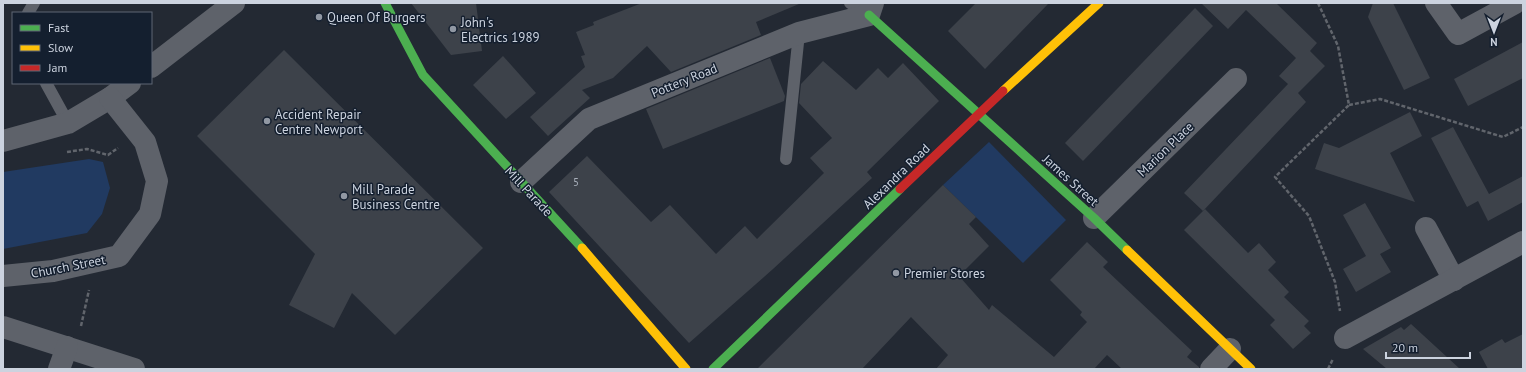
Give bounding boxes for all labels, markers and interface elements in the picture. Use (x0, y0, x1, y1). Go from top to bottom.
place label: Queen Of Burgers (327, 9, 426, 26)
legend (12, 12, 152, 84)
marker: Queen Of Burgers (314, 12, 324, 22)
north arrow (1474, 12, 1514, 52)
place label: John's Electrics 1989 (460, 14, 540, 46)
text: Fast (48, 20, 69, 35)
marker: John's Electrics 1989 (448, 24, 458, 34)
text: N (1490, 35, 1498, 49)
text: Slow (48, 40, 73, 55)
street label: Pottery Road (649, 59, 720, 101)
text: Jam (47, 60, 67, 75)
place label: Accident Repair Centre Newport (275, 106, 363, 138)
marker: Accident Repair Centre Newport (262, 116, 272, 126)
street label: Marion Place (1134, 118, 1197, 180)
street label: Alexandra Road (859, 140, 933, 213)
street label: James Street (1038, 150, 1103, 210)
street label: Mill Parade (501, 163, 556, 220)
house number: 5 (573, 175, 579, 189)
place label: Mill Parade Business Centre (352, 181, 440, 213)
marker: Mill Parade Business Centre (339, 191, 349, 201)
street label: Church Street (29, 251, 107, 282)
place label: Premier Stores (904, 265, 985, 282)
marker: Premier Stores (891, 268, 901, 278)
scale bar (1386, 334, 1470, 360)
text: 20 m (1392, 340, 1418, 355)

